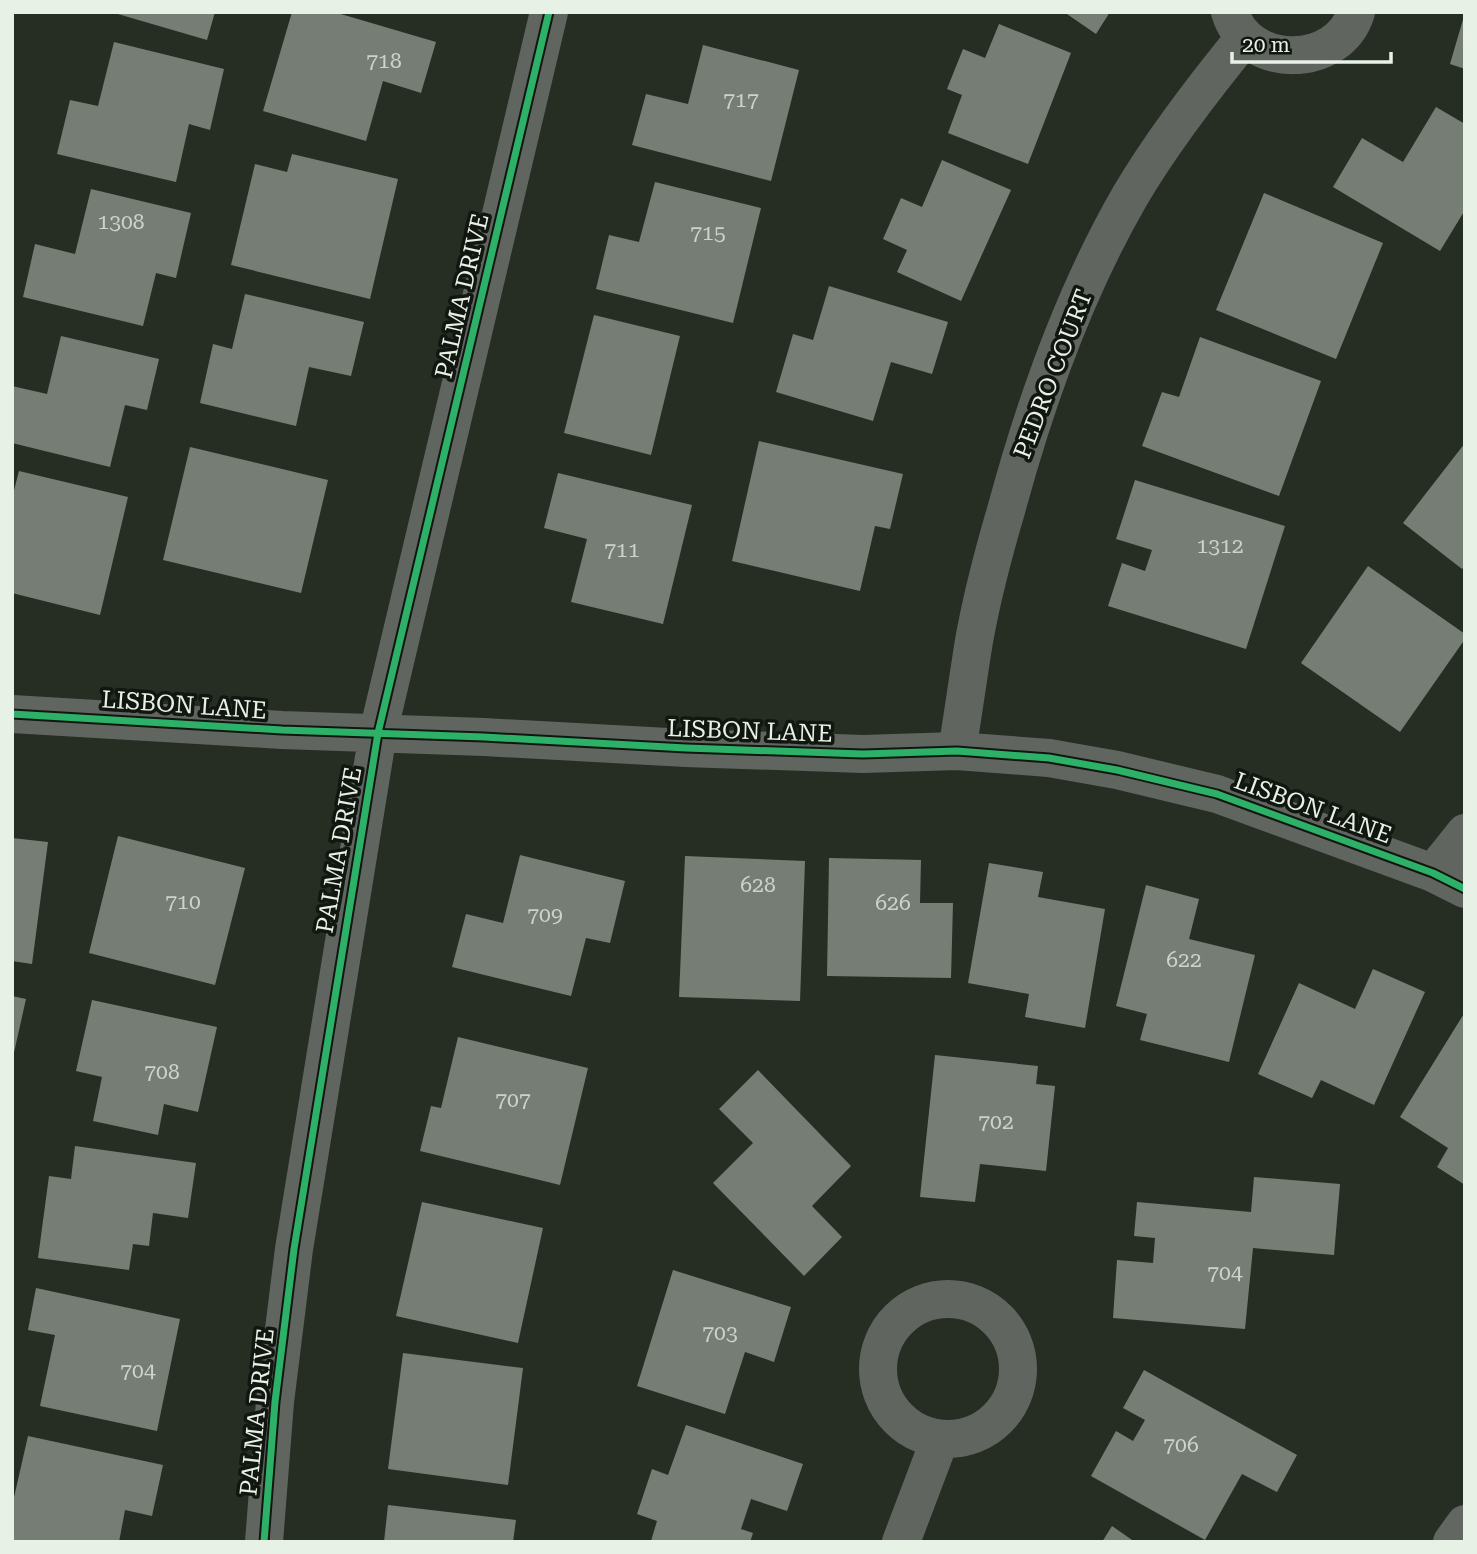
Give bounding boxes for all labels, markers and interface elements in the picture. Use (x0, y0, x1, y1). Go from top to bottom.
scale bar (1232, 21, 1391, 65)
text: 20 m (1242, 33, 1290, 57)
house number: 718 (366, 49, 402, 73)
house number: 717 (723, 88, 759, 112)
house number: 1308 (97, 210, 145, 234)
street label: PALMA DRIVE (429, 211, 495, 381)
house number: 715 (690, 221, 726, 245)
street label: PEDRO COURT (1008, 286, 1098, 462)
house number: 1312 (1196, 534, 1244, 558)
house number: 711 (604, 538, 640, 562)
street label: LISBON LANE (100, 685, 268, 725)
street label: LISBON LANE (667, 714, 833, 748)
street label: PALMA DRIVE (311, 765, 367, 935)
street label: LISBON LANE (1230, 767, 1396, 849)
house number: 628 (740, 873, 776, 897)
house number: 710 (165, 890, 201, 914)
house number: 626 (875, 891, 911, 915)
house number: 709 (527, 903, 563, 927)
house number: 622 (1166, 948, 1202, 972)
house number: 708 (144, 1060, 180, 1084)
house number: 707 (495, 1088, 531, 1112)
house number: 702 (978, 1110, 1014, 1134)
house number: 704 (1207, 1261, 1243, 1285)
house number: 703 (702, 1321, 738, 1345)
street label: PALMA DRIVE (234, 1327, 280, 1497)
house number: 704 (120, 1359, 156, 1383)
house number: 706 (1163, 1433, 1199, 1457)

